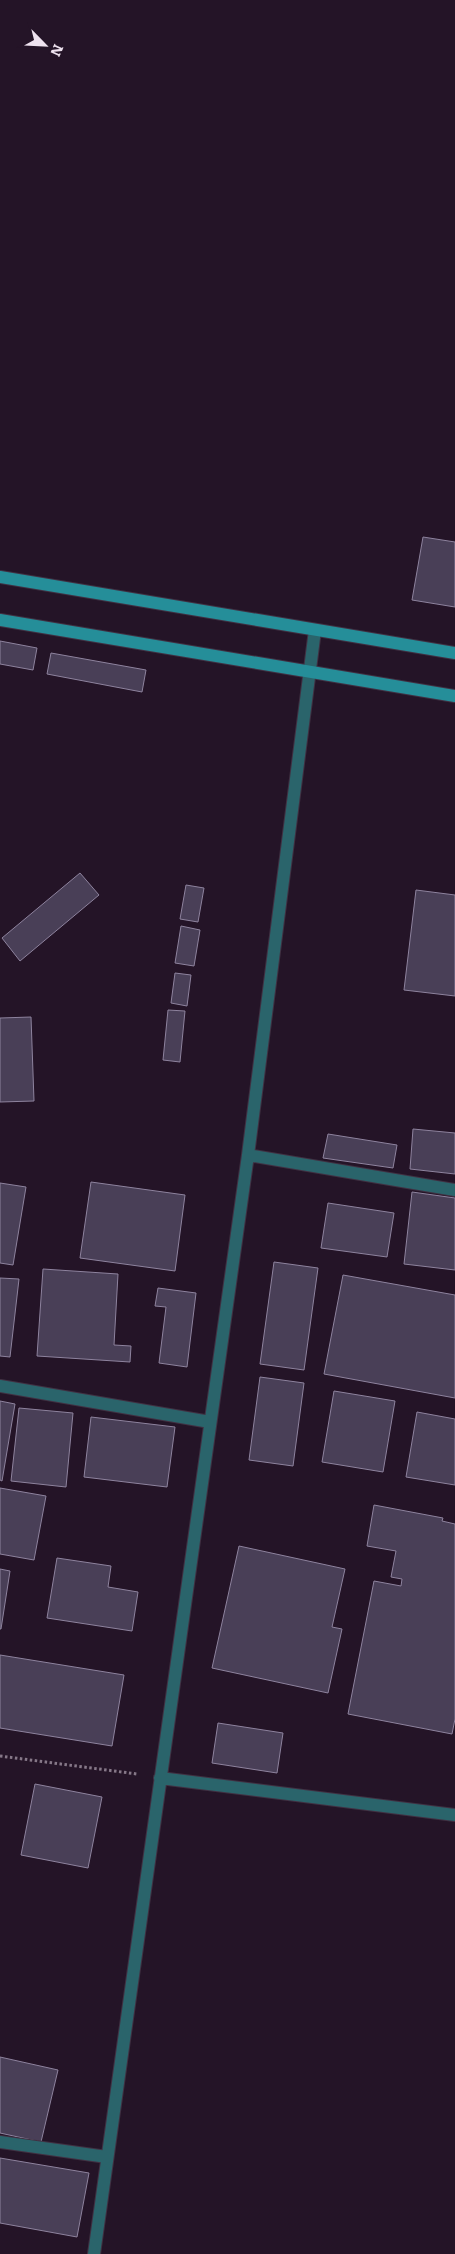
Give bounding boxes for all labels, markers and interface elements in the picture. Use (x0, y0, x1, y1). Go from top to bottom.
north arrow (20, 20, 70, 70)
text: N (46, 41, 69, 60)

